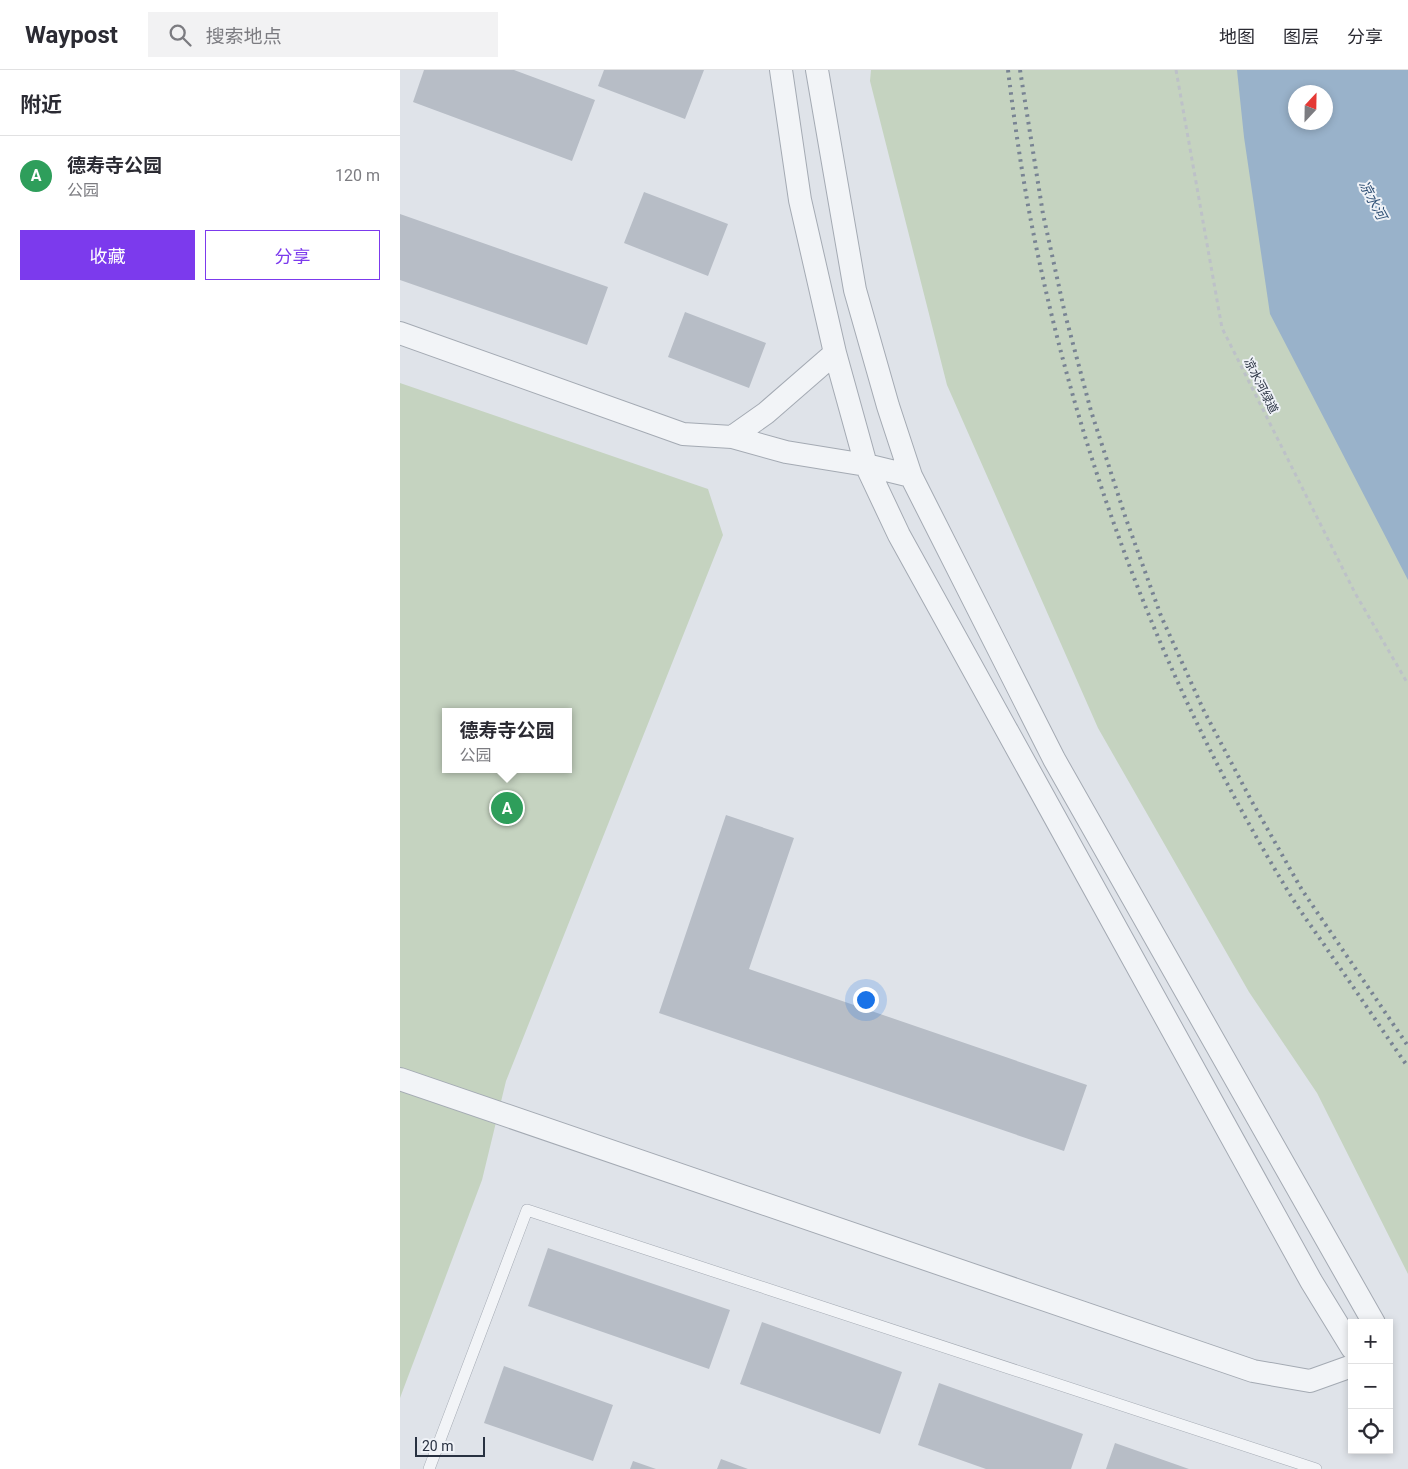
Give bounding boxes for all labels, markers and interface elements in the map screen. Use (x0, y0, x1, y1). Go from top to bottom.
search box (148, 12, 498, 57)
text: Waypost (25, 21, 118, 49)
icon: search (166, 21, 194, 49)
text: 搜索地点 (206, 25, 282, 48)
text: 地图 (1219, 26, 1255, 47)
text: 图层 (1283, 26, 1319, 47)
text: 分享 (1347, 26, 1383, 47)
north arrow (1288, 85, 1333, 130)
text: 附近 (20, 93, 62, 117)
text: 德寿寺公园 (67, 154, 162, 177)
text: A (31, 166, 41, 185)
text: 120 m (335, 166, 380, 185)
water label: 凉水河 (1356, 178, 1391, 225)
text: 公园 (67, 181, 99, 200)
button: 收藏 (20, 230, 195, 280)
button: 分享 (205, 230, 380, 280)
street label: 凉水河绿道 (1241, 356, 1281, 416)
popup (442, 708, 572, 773)
text: 德寿寺公园 (459, 719, 555, 742)
text: 公园 (459, 746, 492, 765)
pin: A (491, 789, 523, 827)
your location (853, 987, 879, 1013)
map controls (1348, 1319, 1393, 1454)
button: + (1348, 1319, 1393, 1364)
button: − (1348, 1364, 1393, 1409)
button: locate (1348, 1409, 1393, 1454)
scale bar (415, 1434, 485, 1457)
text: 20 m (422, 1438, 454, 1454)

